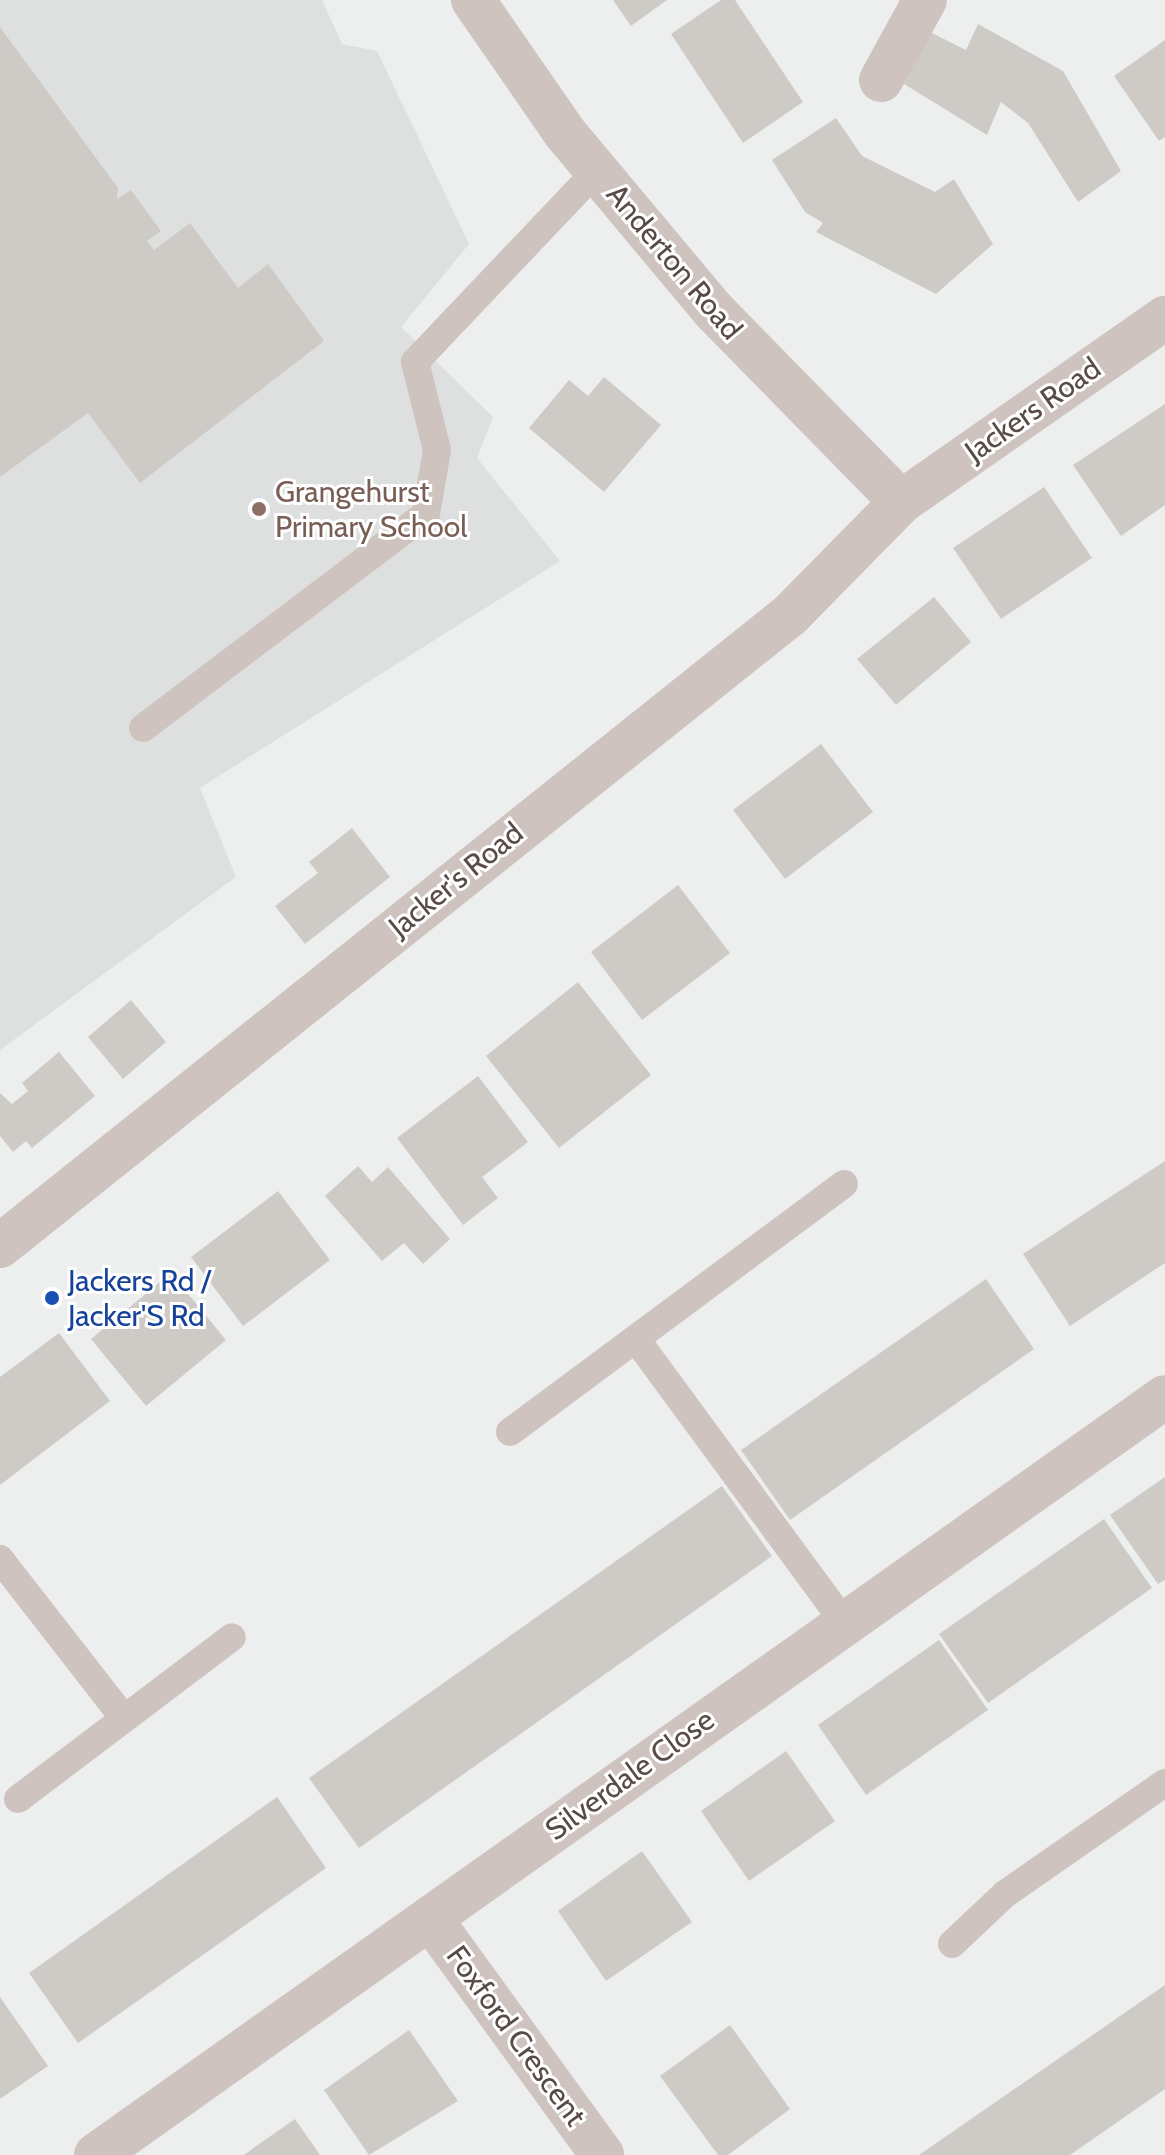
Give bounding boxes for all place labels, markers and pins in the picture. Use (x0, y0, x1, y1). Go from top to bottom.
place label: Grangehurst Primary School (275, 474, 467, 544)
marker: Grangehurst Primary School (250, 500, 268, 518)
place label: Jackers Rd / Jacker'S Rd (68, 1263, 211, 1334)
marker: Jackers Rd / Jacker'S Rd (43, 1289, 61, 1307)

